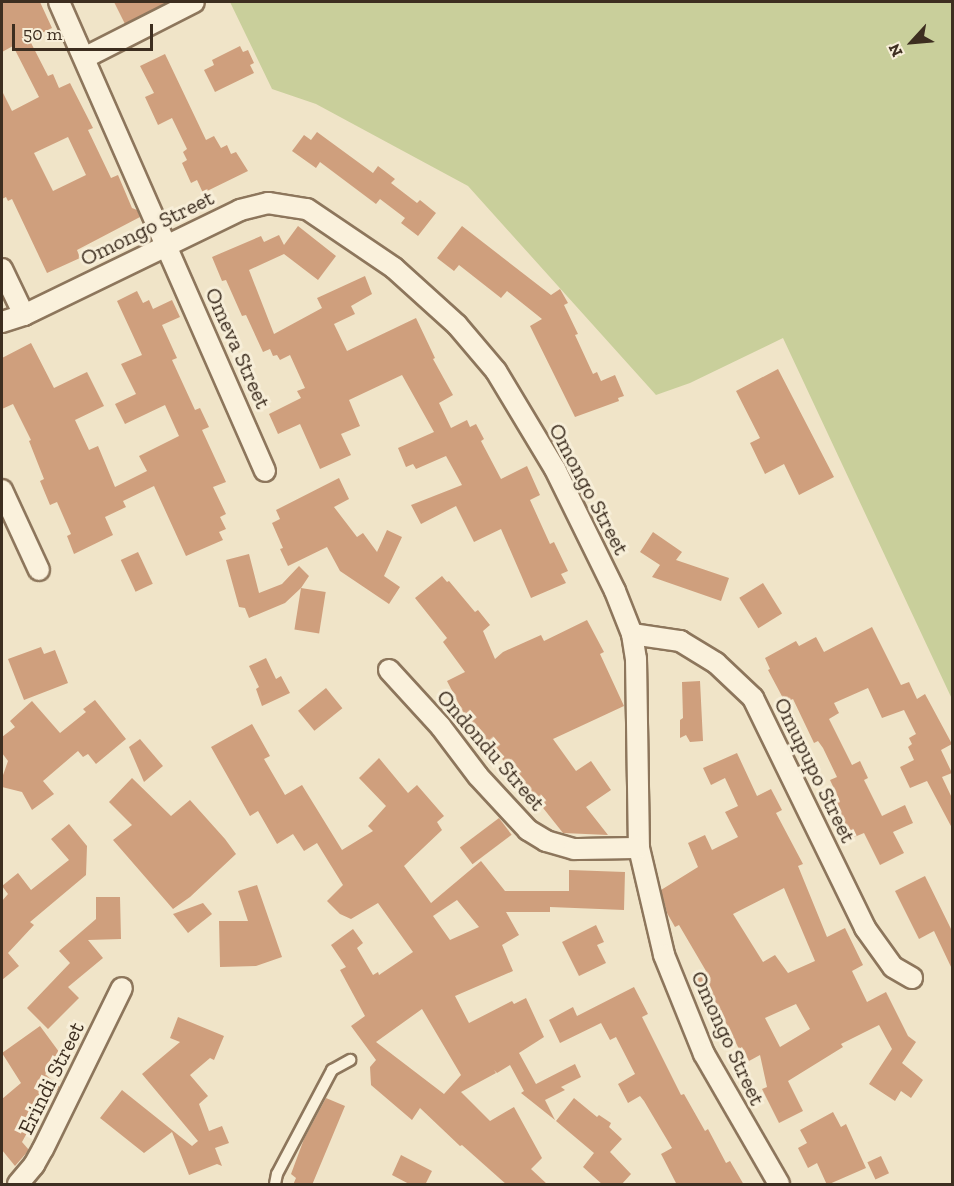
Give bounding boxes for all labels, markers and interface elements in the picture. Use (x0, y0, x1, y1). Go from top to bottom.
scale bar (15, 12, 156, 50)
north arrow (882, 12, 942, 72)
text: 50 m (23, 23, 62, 45)
text: N (884, 40, 907, 60)
street label: Omongo Street (76, 184, 218, 272)
street label: Omeva Street (200, 283, 276, 413)
street label: Omongo Street (543, 419, 635, 559)
street label: Ondondu Street (431, 684, 551, 816)
street label: Omupupo Street (768, 693, 862, 847)
street label: Omongo Street (685, 967, 771, 1109)
street label: Erindi Street (12, 1017, 90, 1139)

